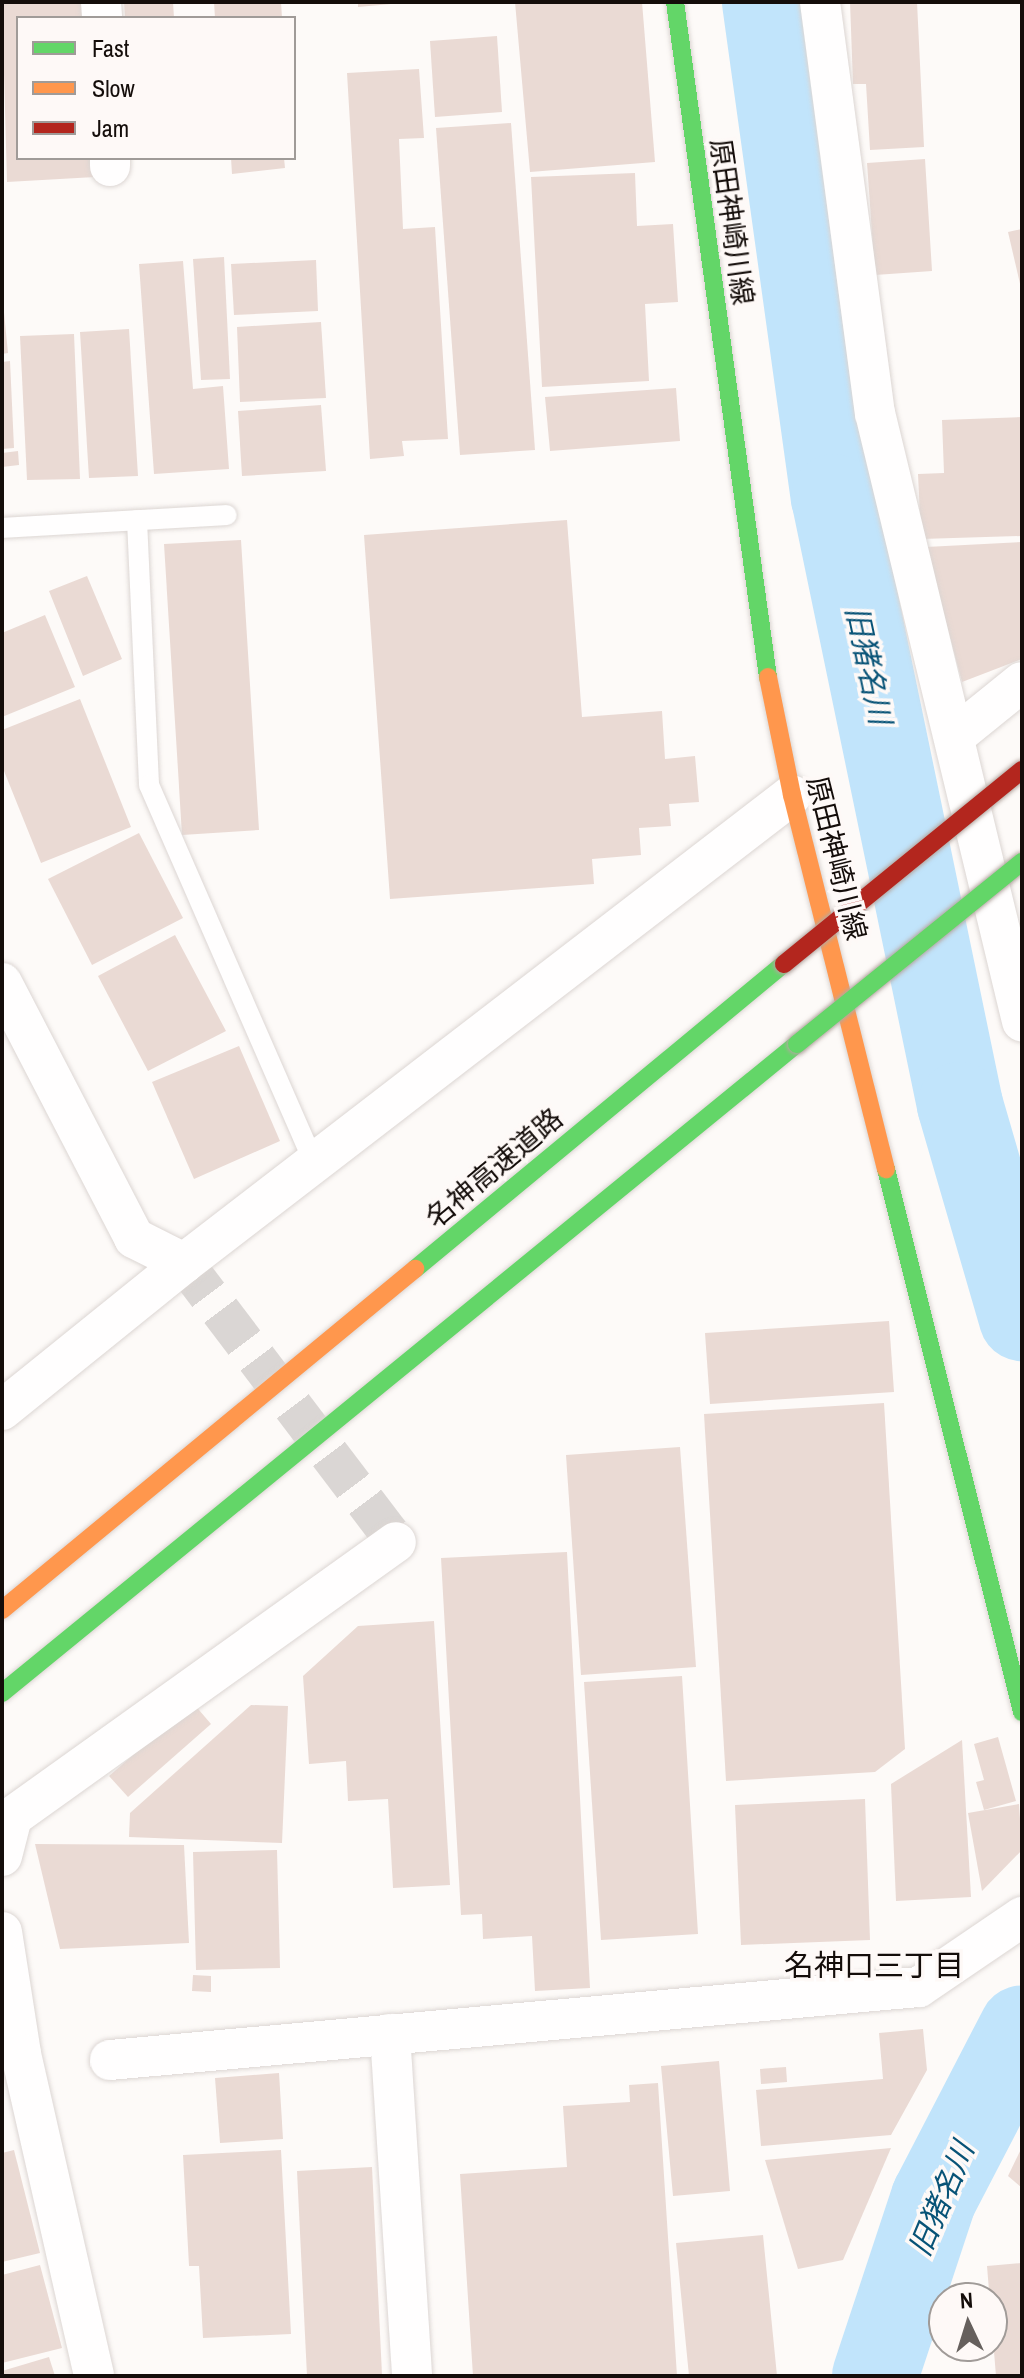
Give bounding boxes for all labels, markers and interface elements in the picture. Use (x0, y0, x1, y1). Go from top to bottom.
legend (16, 16, 296, 160)
text: Fast (92, 32, 129, 64)
text: Slow (92, 72, 135, 104)
text: Jam (92, 112, 129, 144)
street label: 原田神崎川線 (704, 136, 760, 308)
water label: 旧猪名川 (839, 603, 899, 727)
street label: 原田神崎川線 (800, 772, 874, 944)
street label: 名神高速道路 (419, 1101, 569, 1235)
district label: 名神口三丁目 (784, 1947, 964, 1983)
water label: 旧猪名川 (901, 2137, 981, 2261)
north arrow (928, 2282, 1008, 2362)
text: N (959, 2285, 974, 2315)

